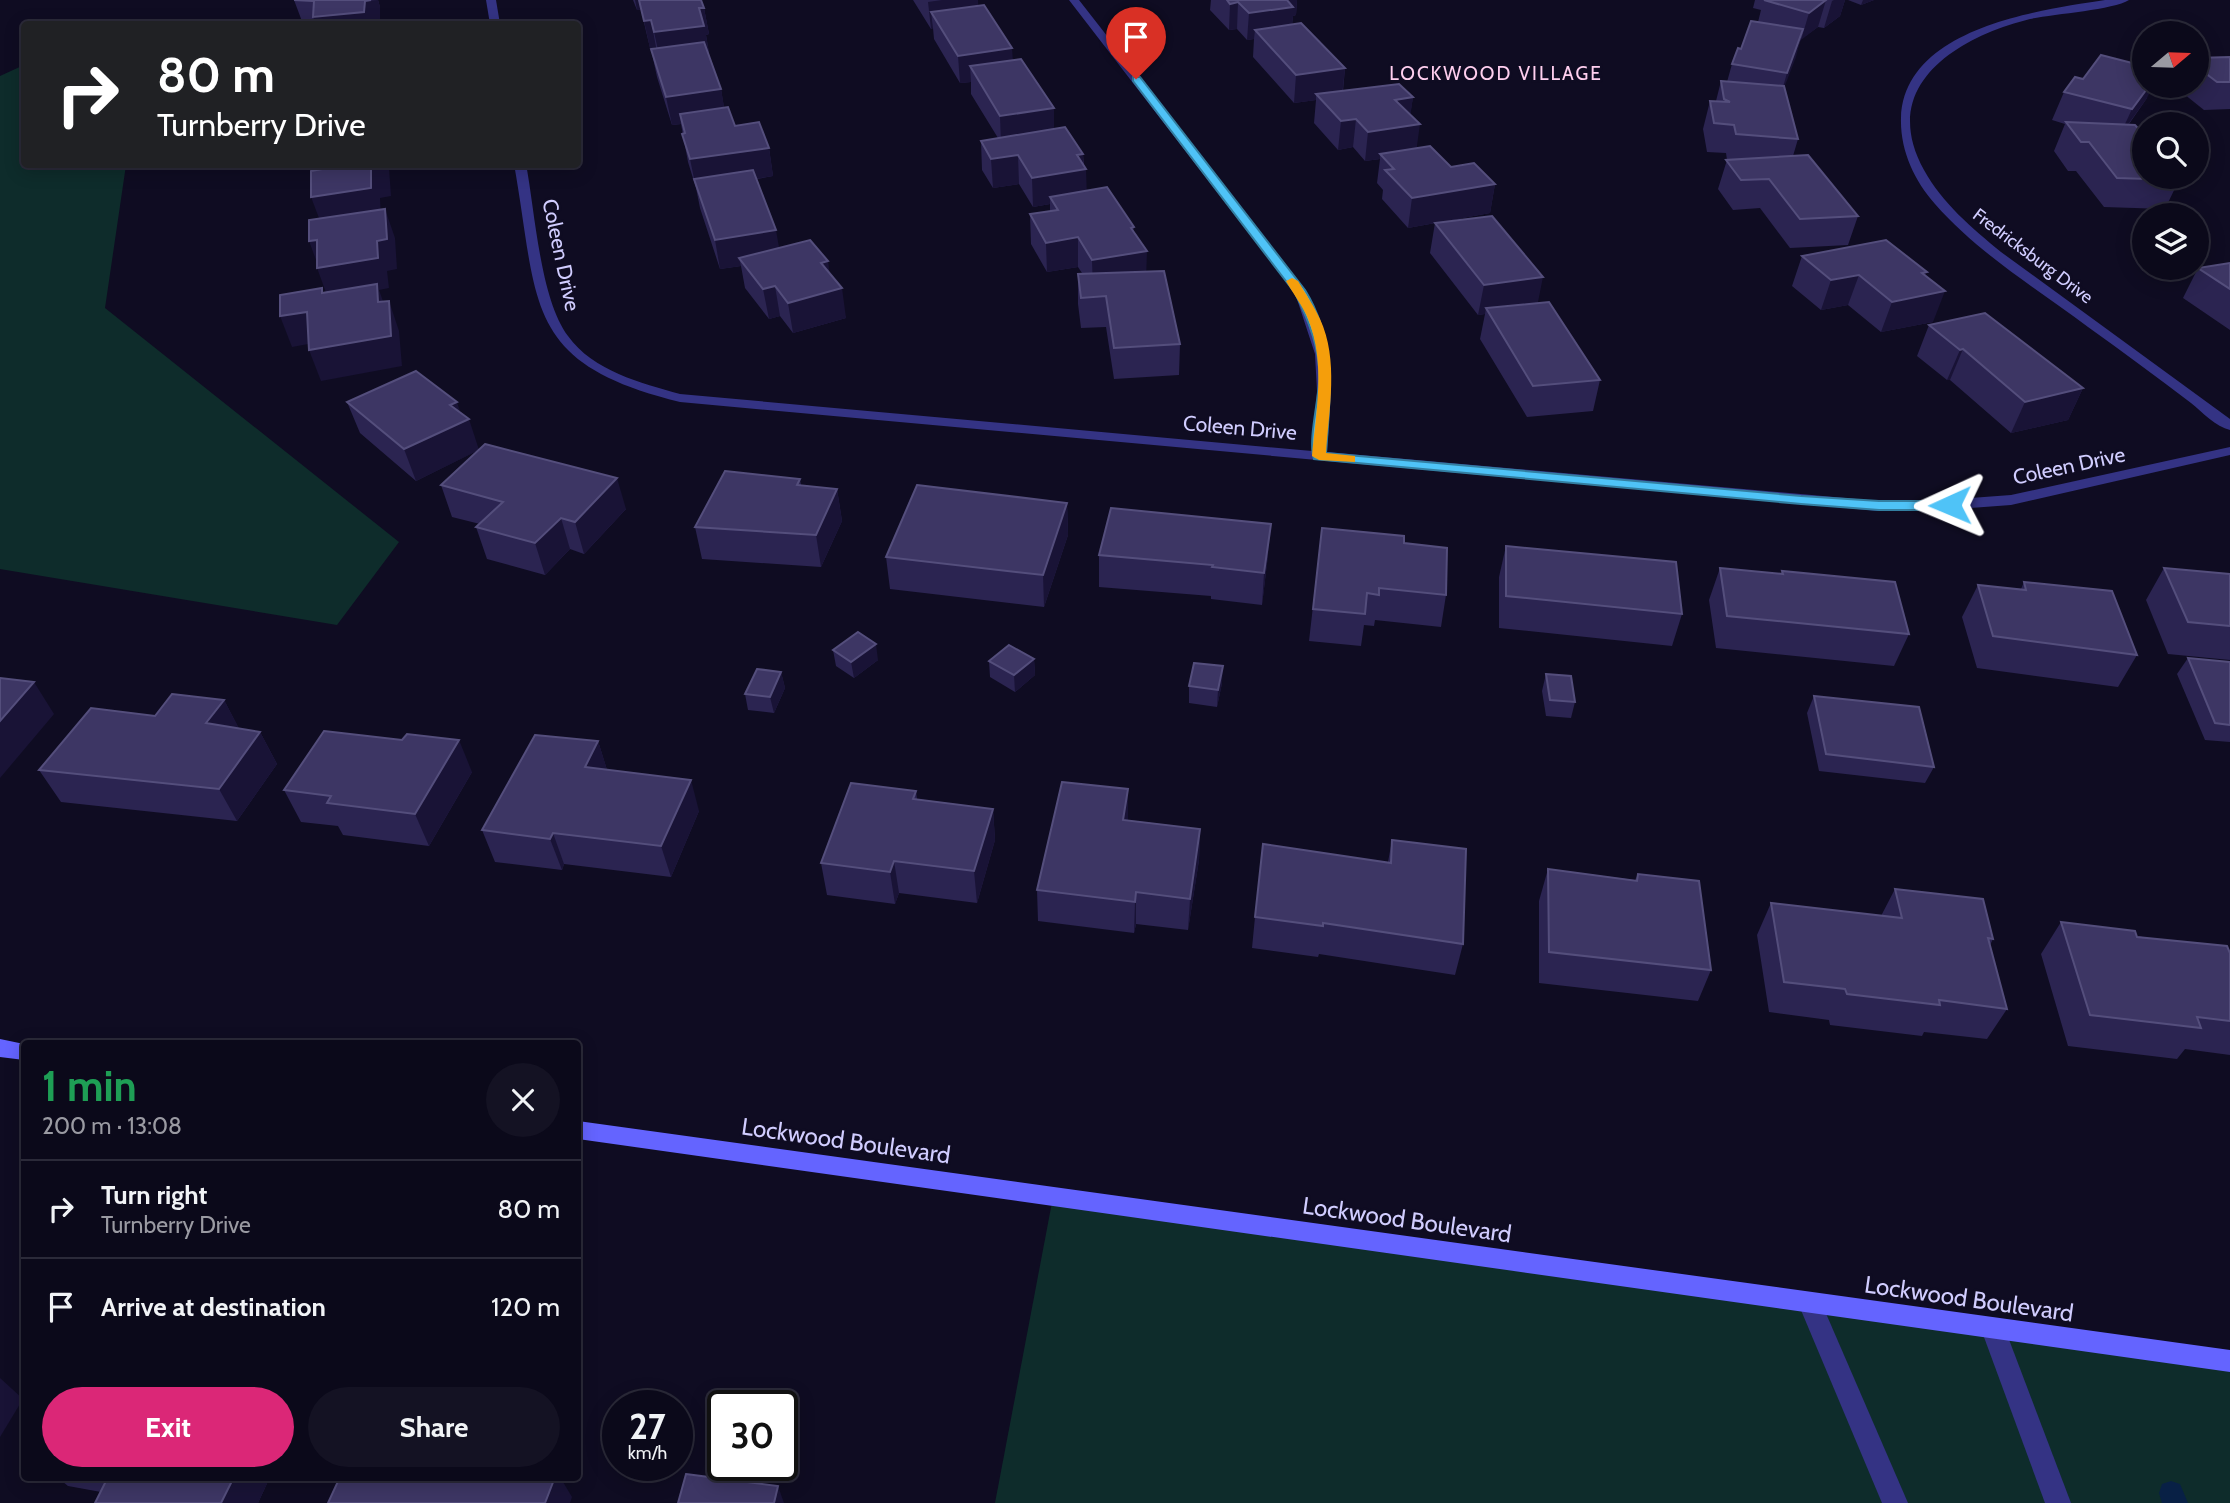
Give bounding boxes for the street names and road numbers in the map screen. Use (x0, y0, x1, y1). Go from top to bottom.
street label: Coleen Drive (537, 196, 586, 314)
street label: Fredricksburg Drive (1969, 204, 2097, 308)
street label: Coleen Drive (1182, 410, 1298, 445)
street label: Coleen Drive (2010, 441, 2128, 490)
street label: Lockwood Boulevard (740, 1111, 952, 1170)
street label: Lockwood Boulevard (1301, 1190, 1513, 1249)
street label: Lockwood Boulevard (1863, 1269, 2075, 1328)

